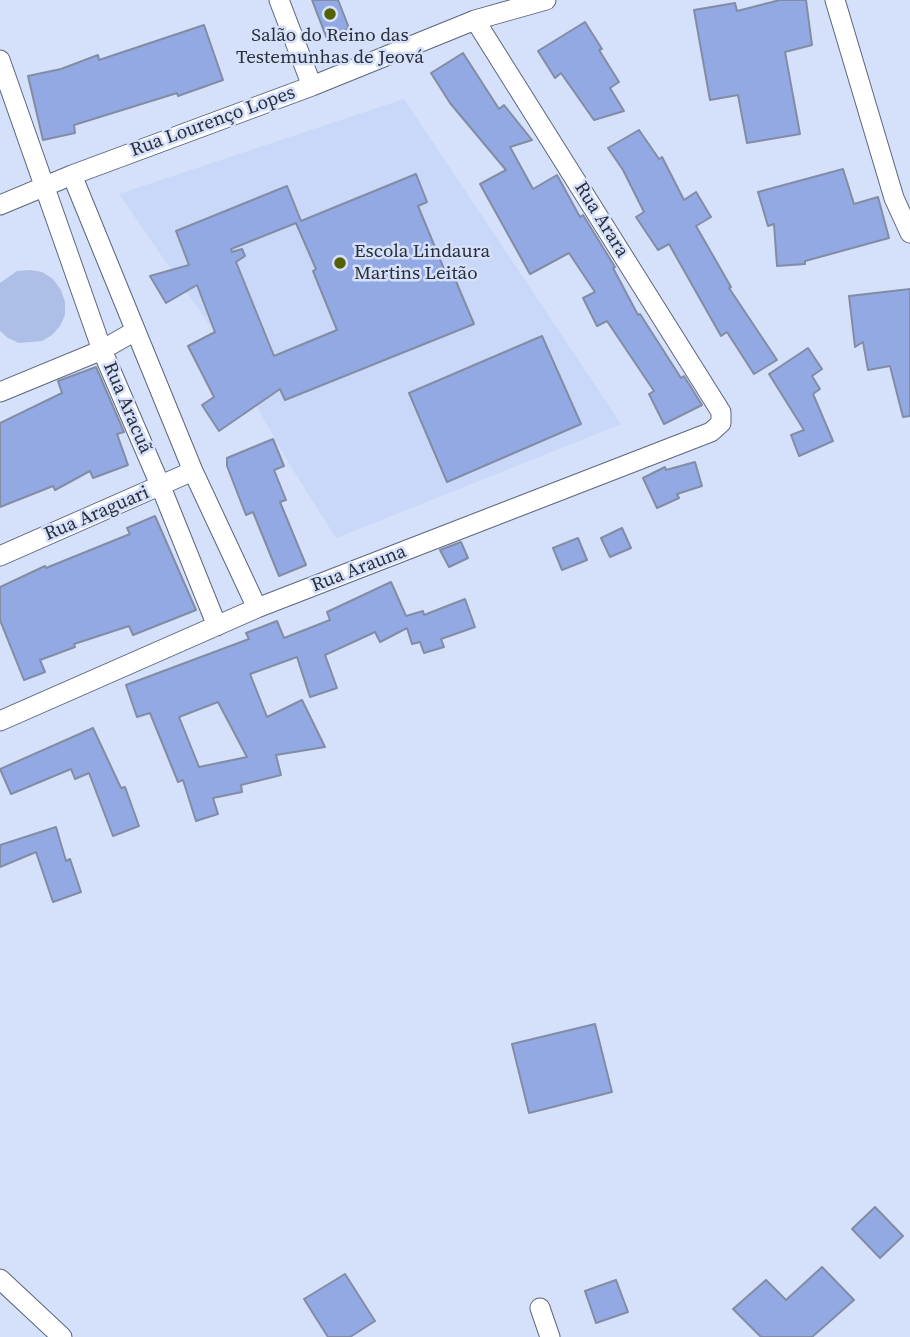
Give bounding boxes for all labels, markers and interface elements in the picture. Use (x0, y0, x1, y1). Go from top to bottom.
marker: Salão do Reino das Testemunhas de Jeová (322, 6, 338, 22)
place label: Salão do Reino das Testemunhas de Jeová (236, 25, 424, 69)
street label: Rua Lourenço Lopes (127, 82, 299, 162)
street label: Rua Arara (569, 178, 633, 262)
place label: Escola Lindaura Martins Leitão (354, 241, 490, 285)
marker: Escola Lindaura Martins Leitão (332, 255, 348, 271)
street label: Rua Aracuã (97, 359, 157, 457)
street label: Rua Araguari (41, 482, 153, 546)
street label: Rua Arauna (308, 540, 410, 598)

